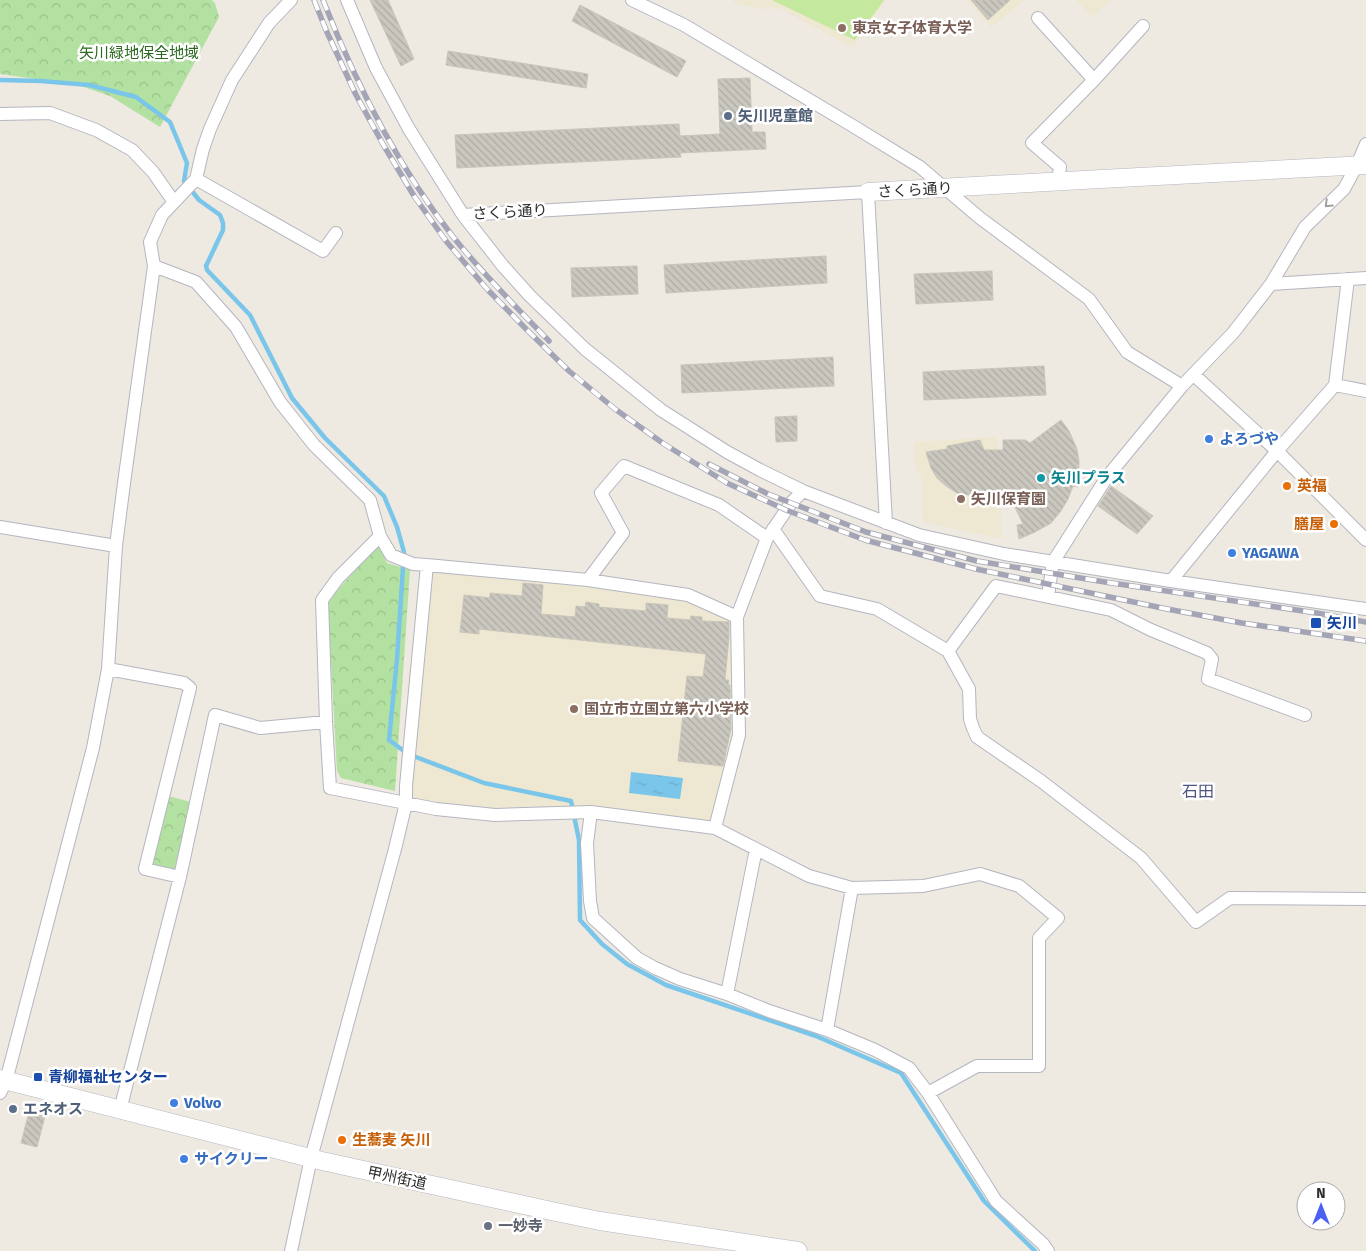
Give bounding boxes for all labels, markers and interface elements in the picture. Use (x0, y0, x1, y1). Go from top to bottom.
place label: 東京女子体育大学 (852, 19, 972, 37)
marker: 東京女子体育大学 (836, 22, 848, 34)
park label: 矢川緑地保全地域 (79, 44, 199, 62)
place label: 矢川児童館 (738, 107, 813, 125)
marker: 矢川児童館 (722, 110, 734, 122)
street label: さくら通り (877, 179, 953, 201)
one-way arrow (1325, 198, 1334, 207)
street label: さくら通り (472, 201, 548, 223)
place label: よろづや (1219, 430, 1279, 448)
marker: よろづや (1203, 433, 1215, 445)
place label: 矢川プラス (1051, 469, 1126, 487)
marker: 矢川プラス (1035, 472, 1047, 484)
place label: 英福 (1297, 477, 1327, 495)
marker: 英福 (1281, 480, 1293, 492)
place label: 矢川保育園 (971, 490, 1046, 508)
marker: 矢川保育園 (955, 493, 967, 505)
place label: 膳屋 (1294, 515, 1324, 533)
marker: 膳屋 (1328, 518, 1340, 530)
place label: YAGAWA (1241, 544, 1300, 562)
marker: YAGAWA (1226, 547, 1238, 559)
place label: 矢川 (1327, 614, 1357, 632)
marker: 矢川 (1309, 616, 1323, 630)
place label: 国立市立国立第六小学校 (584, 700, 749, 718)
marker: 国立市立国立第六小学校 (568, 703, 580, 715)
district label: 石田 (1182, 782, 1214, 801)
place label: 青柳福祉センター (48, 1068, 168, 1086)
marker: 青柳福祉センター (32, 1071, 44, 1083)
place label: Volvo (183, 1094, 222, 1112)
marker: Volvo (168, 1097, 180, 1109)
place label: エネオス (23, 1100, 83, 1118)
marker: エネオス (7, 1103, 19, 1115)
place label: 生蕎麦 矢川 (352, 1131, 431, 1149)
marker: 生蕎麦 矢川 (336, 1134, 348, 1146)
place label: サイクリー (194, 1150, 269, 1168)
marker: サイクリー (178, 1153, 190, 1165)
street label: 甲州街道 (366, 1163, 428, 1193)
north arrow (1296, 1181, 1346, 1231)
text: N (1316, 1185, 1326, 1202)
place label: 一妙寺 (498, 1217, 543, 1235)
marker: 一妙寺 (482, 1220, 494, 1232)

